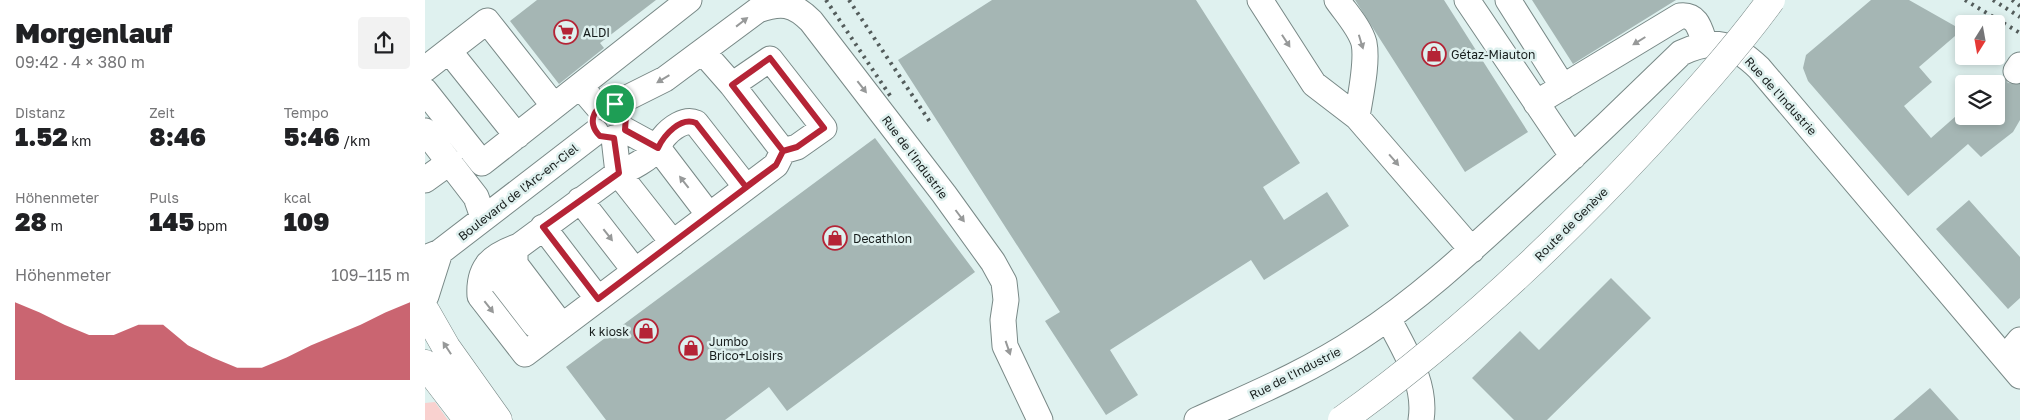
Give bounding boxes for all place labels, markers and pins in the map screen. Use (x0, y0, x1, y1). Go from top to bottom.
supermarket icon: ALDI (553, 19, 579, 45)
place label: ALDI (583, 25, 610, 40)
shop icon: Gétaz-Miauton (1421, 41, 1447, 67)
place label: Gétaz-Miauton (1451, 47, 1535, 62)
pin (594, 83, 636, 125)
shop icon: Decathlon (822, 225, 848, 251)
place label: Decathlon (853, 231, 912, 246)
shop icon: k kiosk (633, 318, 659, 344)
place label: k kiosk (589, 324, 629, 339)
place label: Jumbo Brico+Loisirs (709, 334, 783, 363)
shop icon: Jumbo Brico+Loisirs (678, 335, 704, 361)

